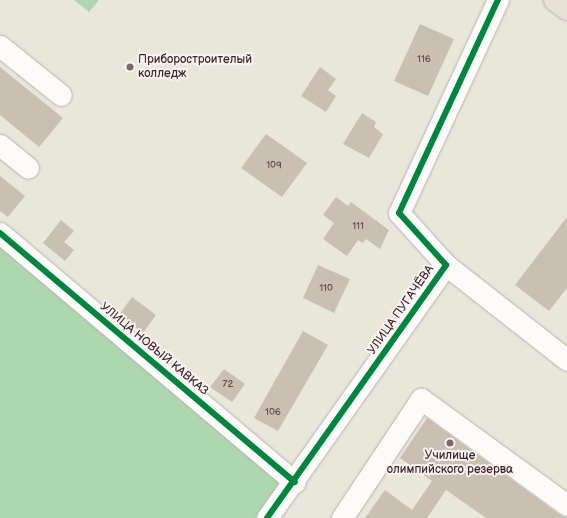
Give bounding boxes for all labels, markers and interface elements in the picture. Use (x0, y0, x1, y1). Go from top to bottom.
place label: Приборостроителый колледж (138, 53, 252, 81)
house number: 116 (417, 54, 431, 66)
marker: Приборостроителый колледж (125, 62, 135, 72)
house number: 109 (266, 160, 282, 172)
house number: 111 (352, 221, 364, 233)
street label: УЛИЦА ПУГАЧЁВА (365, 263, 437, 357)
house number: 110 (319, 283, 333, 295)
street label: УЛИЦА НОВЫЙ КАВКАЗ (97, 300, 211, 398)
house number: 72 (223, 379, 233, 391)
house number: 106 (265, 407, 281, 419)
marker: Училище олимпийского резерва (445, 438, 455, 448)
place label: Училище олимпийского резерва (387, 449, 513, 477)

